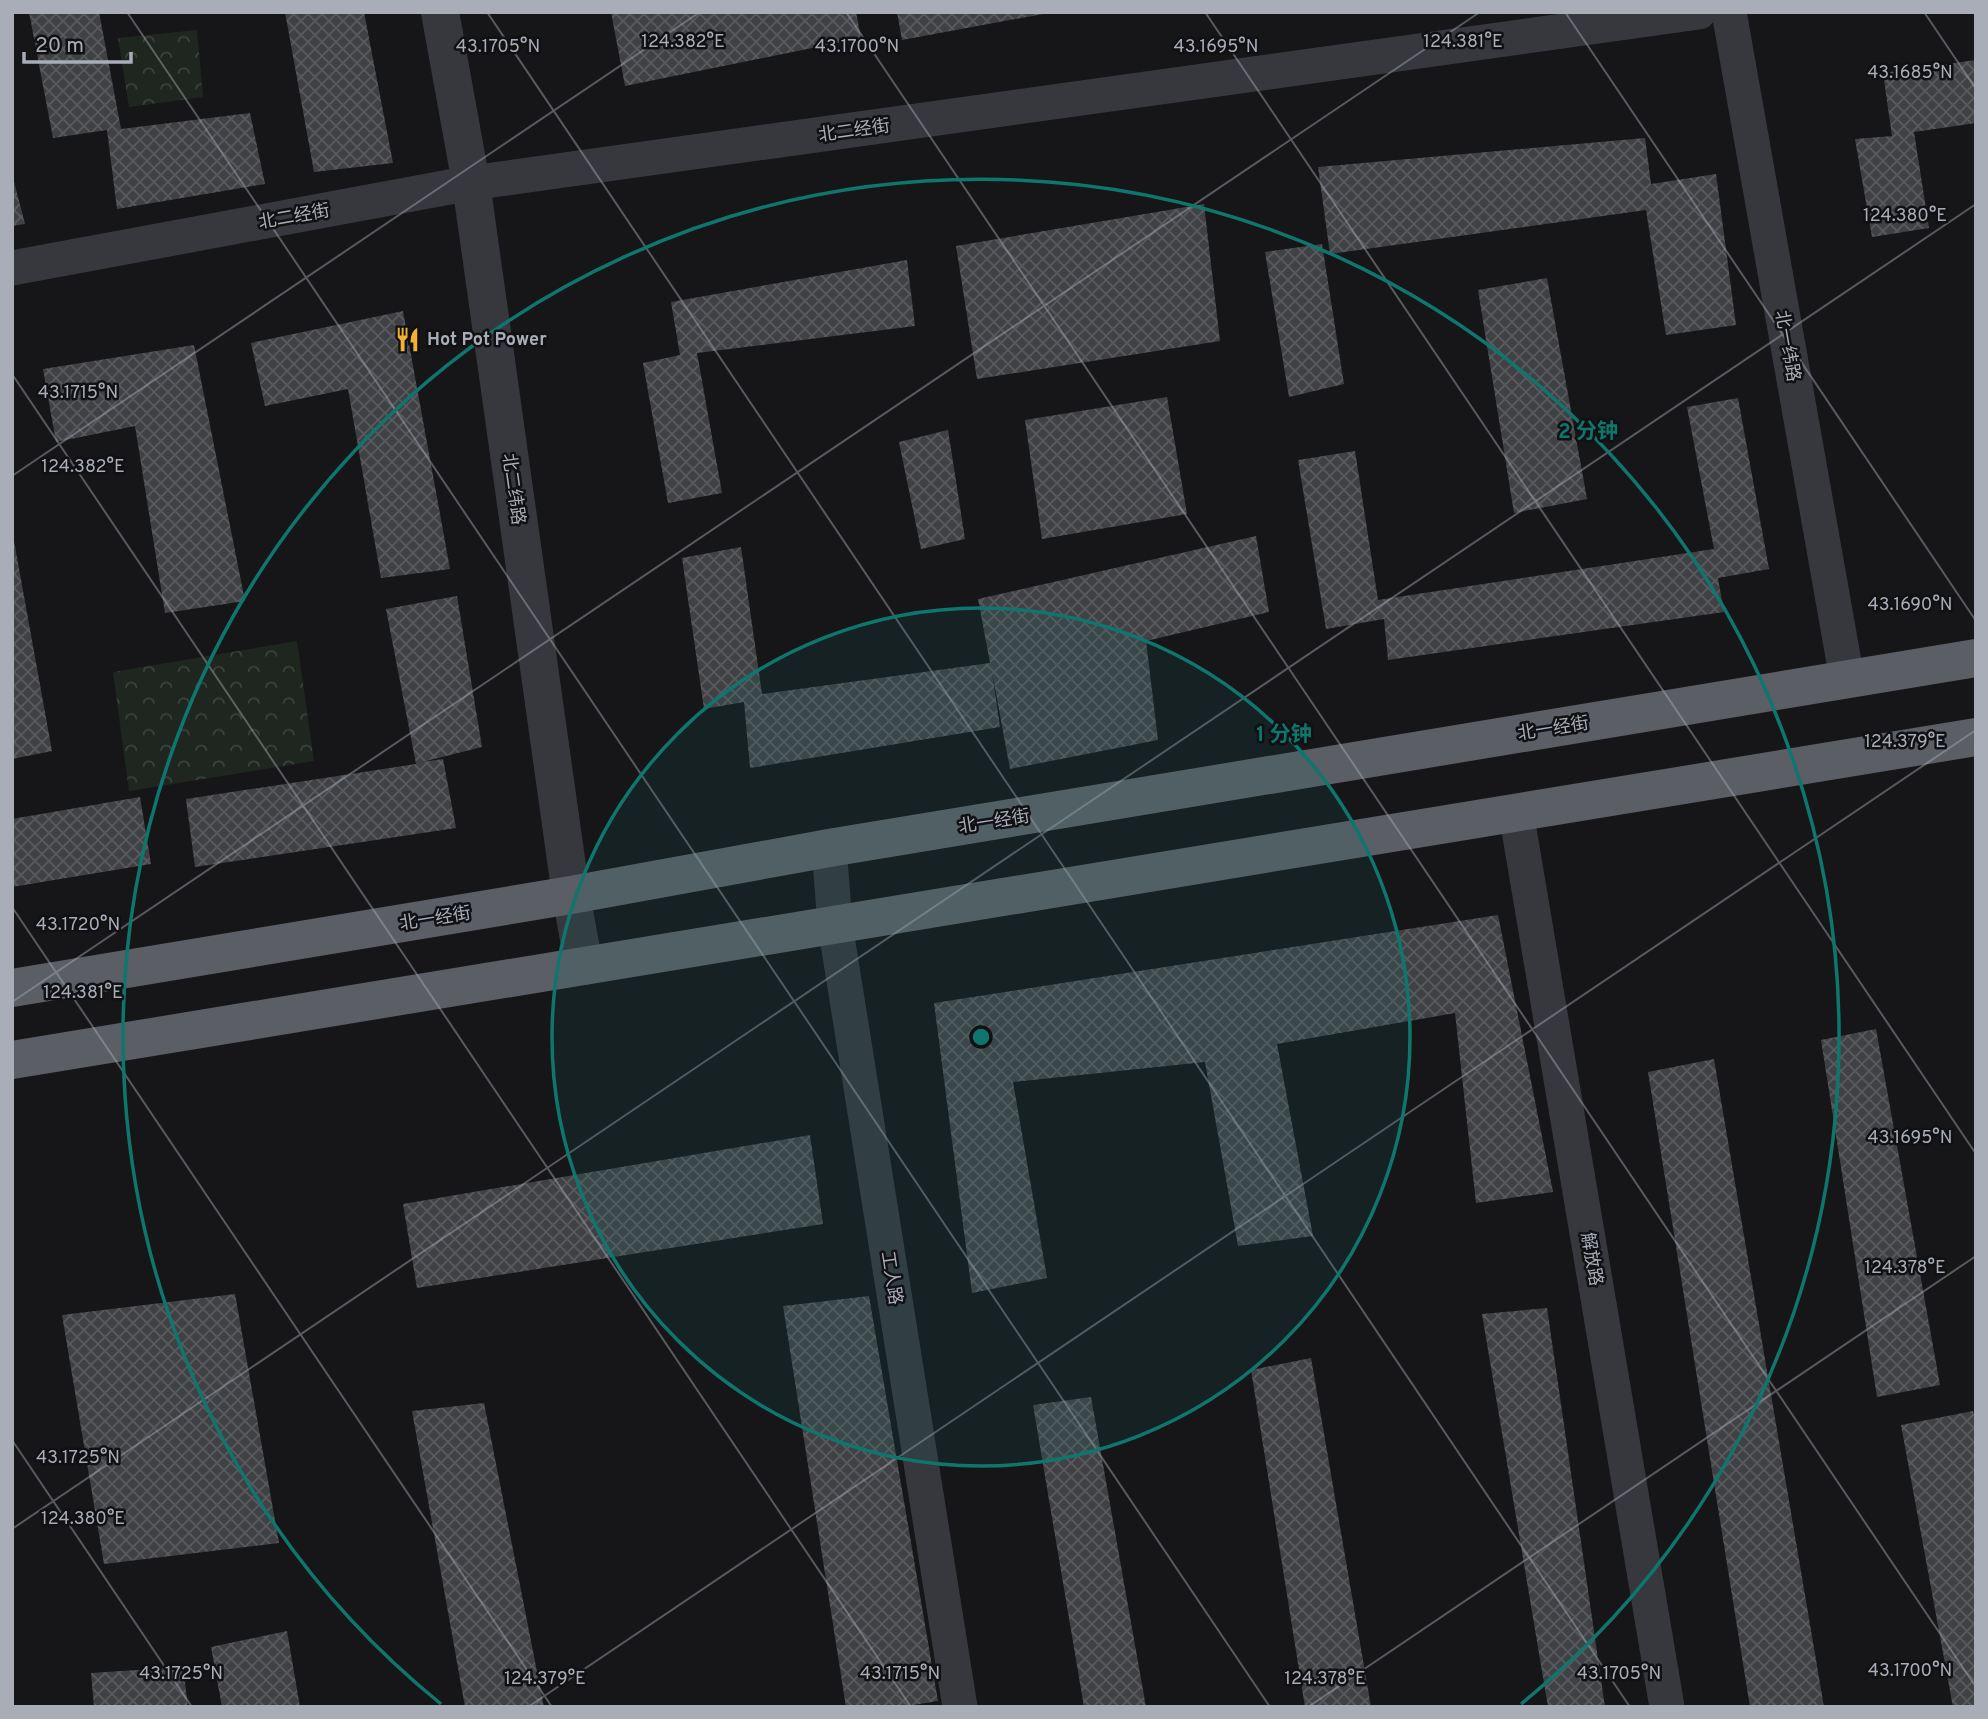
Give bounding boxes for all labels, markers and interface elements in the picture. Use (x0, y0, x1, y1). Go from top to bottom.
scale bar (24, 21, 131, 65)
text: 124.382°E (641, 31, 725, 54)
text: 124.381°E (1423, 31, 1503, 54)
text: 20 m (35, 33, 84, 60)
text: 43.1705°N (456, 36, 540, 59)
text: 43.1700°N (815, 36, 899, 59)
text: 43.1695°N (1174, 36, 1258, 59)
text: 43.1685°N (1867, 62, 1953, 85)
street label: 北二经街 (817, 115, 891, 148)
street label: 北二经街 (257, 200, 332, 235)
text: 124.380°E (1863, 205, 1947, 228)
street label: 北一纬路 (1769, 309, 1804, 384)
restaurant icon: Hot Pot Power (393, 325, 421, 353)
place label: Hot Pot Power (427, 329, 547, 352)
text: 43.1715°N (38, 382, 118, 405)
text: 2 分钟 (1558, 419, 1618, 446)
street label: 北二纬路 (496, 452, 529, 526)
text: 124.382°E (41, 456, 125, 479)
text: 43.1690°N (1867, 594, 1953, 617)
street label: 北一经街 (1516, 712, 1591, 746)
text: 1 分钟 (1256, 722, 1312, 749)
text: 124.379°E (1864, 731, 1946, 754)
street label: 北一经街 (957, 805, 1032, 839)
street label: 北一经街 (398, 902, 473, 936)
text: 43.1720°N (36, 914, 120, 937)
text: 124.381°E (43, 982, 123, 1005)
centre of rings (969, 1025, 993, 1049)
text: 43.1695°N (1868, 1127, 1952, 1150)
street label: 解放路 (1575, 1231, 1607, 1288)
street label: 工人路 (875, 1250, 906, 1307)
text: 124.378°E (1864, 1257, 1946, 1280)
text: 43.1725°N (36, 1447, 120, 1470)
text: 124.380°E (41, 1508, 125, 1531)
text: 43.1700°N (1868, 1660, 1952, 1683)
text: 43.1725°N (139, 1663, 223, 1686)
text: 43.1715°N (860, 1663, 940, 1686)
text: 43.1705°N (1577, 1663, 1661, 1686)
text: 124.379°E (504, 1668, 586, 1691)
text: 124.378°E (1284, 1668, 1366, 1691)

